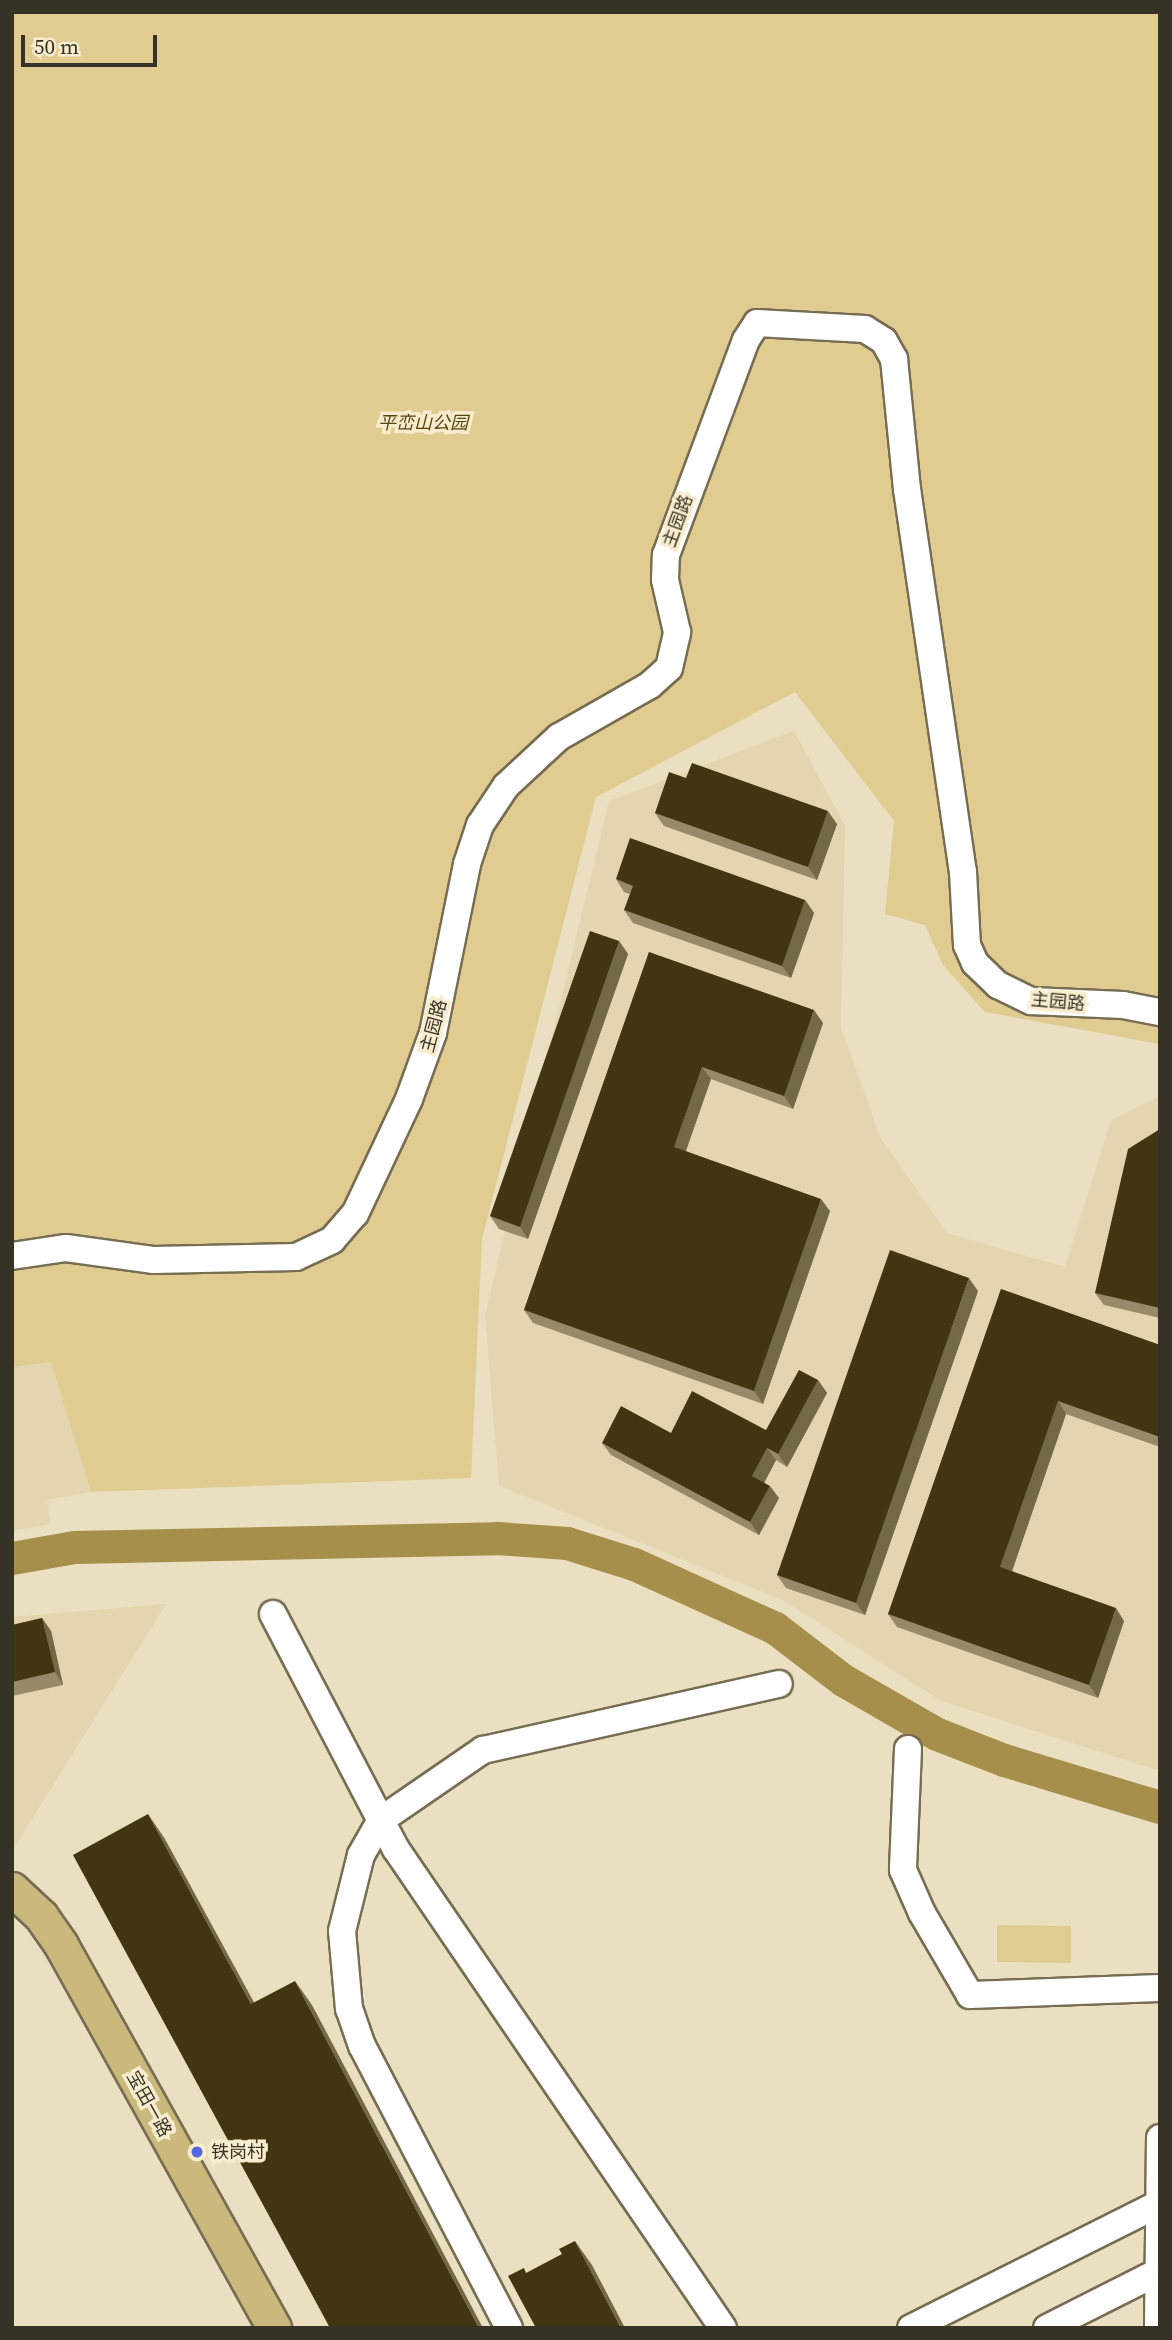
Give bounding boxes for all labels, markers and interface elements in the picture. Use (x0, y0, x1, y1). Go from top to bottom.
scale bar (24, 21, 161, 65)
text: 50 m (34, 32, 79, 61)
park label: 平峦山公园 (378, 412, 468, 434)
street label: 主园路 (659, 492, 697, 550)
street label: 主园路 (1030, 989, 1086, 1015)
street label: 主园路 (417, 997, 451, 1055)
street label: 宝田一路 (122, 2067, 176, 2141)
place label: 铁岗村 (211, 2141, 265, 2163)
marker: 铁岗村 (189, 2144, 205, 2160)

